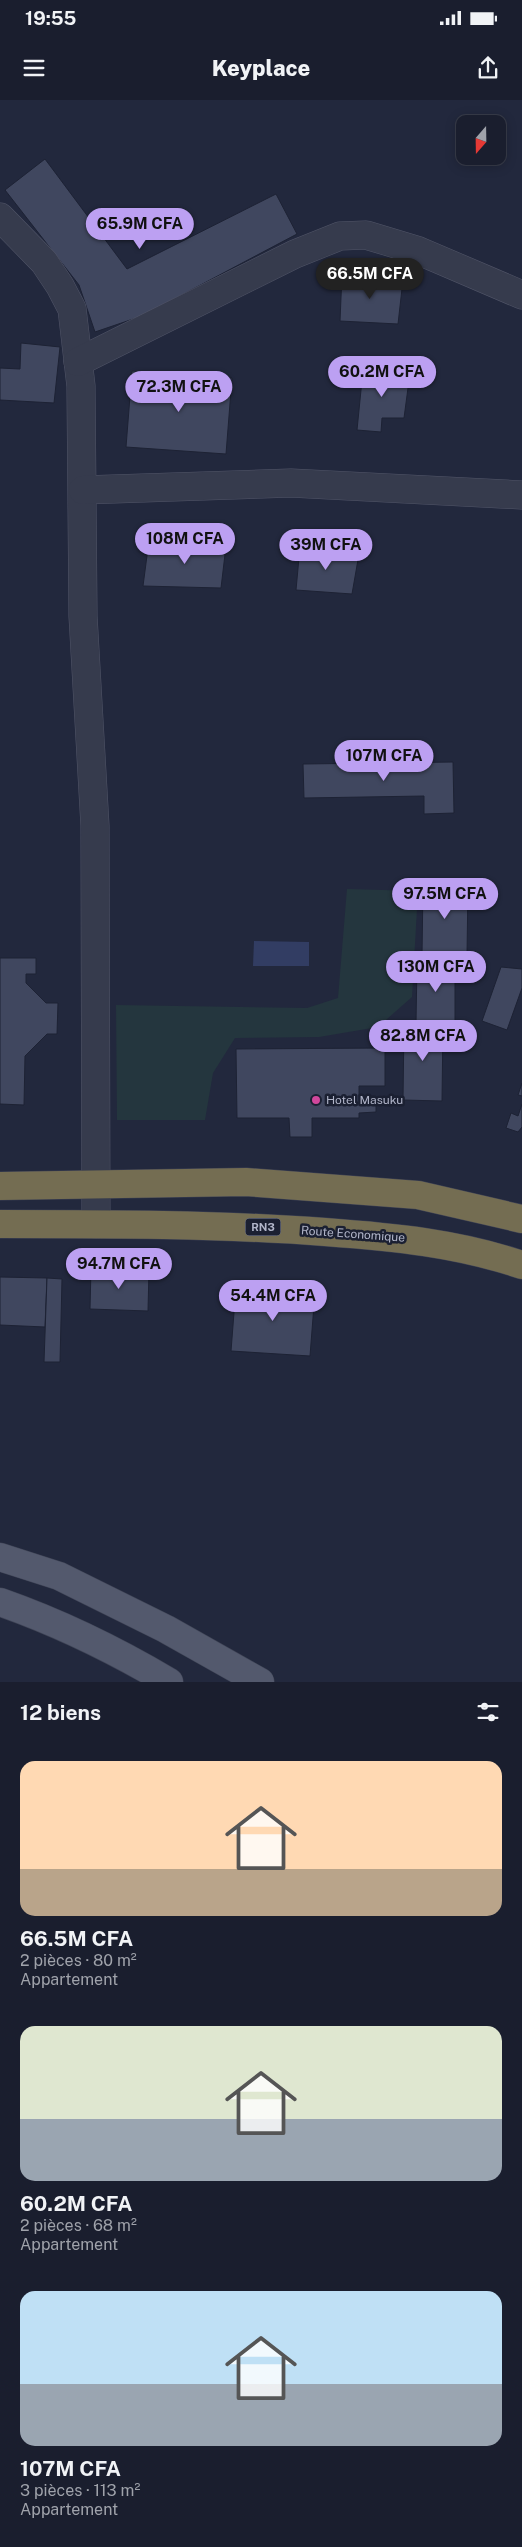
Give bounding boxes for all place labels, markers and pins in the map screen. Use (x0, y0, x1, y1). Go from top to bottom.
pin: 65.9M CFA (83, 208, 197, 250)
pin: 66.5M CFA (313, 258, 427, 300)
pin: 60.2M CFA (325, 356, 439, 398)
pin: 72.3M CFA (122, 370, 236, 413)
pin: 108M CFA (133, 522, 237, 565)
pin: 39M CFA (280, 528, 372, 571)
pin: 107M CFA (332, 740, 436, 782)
pin: 97.5M CFA (388, 878, 502, 920)
pin: 130M CFA (384, 950, 488, 993)
pin: 82.8M CFA (366, 1020, 480, 1062)
place label: Hotel Masuku (326, 1093, 403, 1107)
marker: Hotel Masuku (310, 1094, 322, 1106)
pin: 94.7M CFA (62, 1248, 176, 1290)
pin: 54.4M CFA (216, 1280, 330, 1322)

